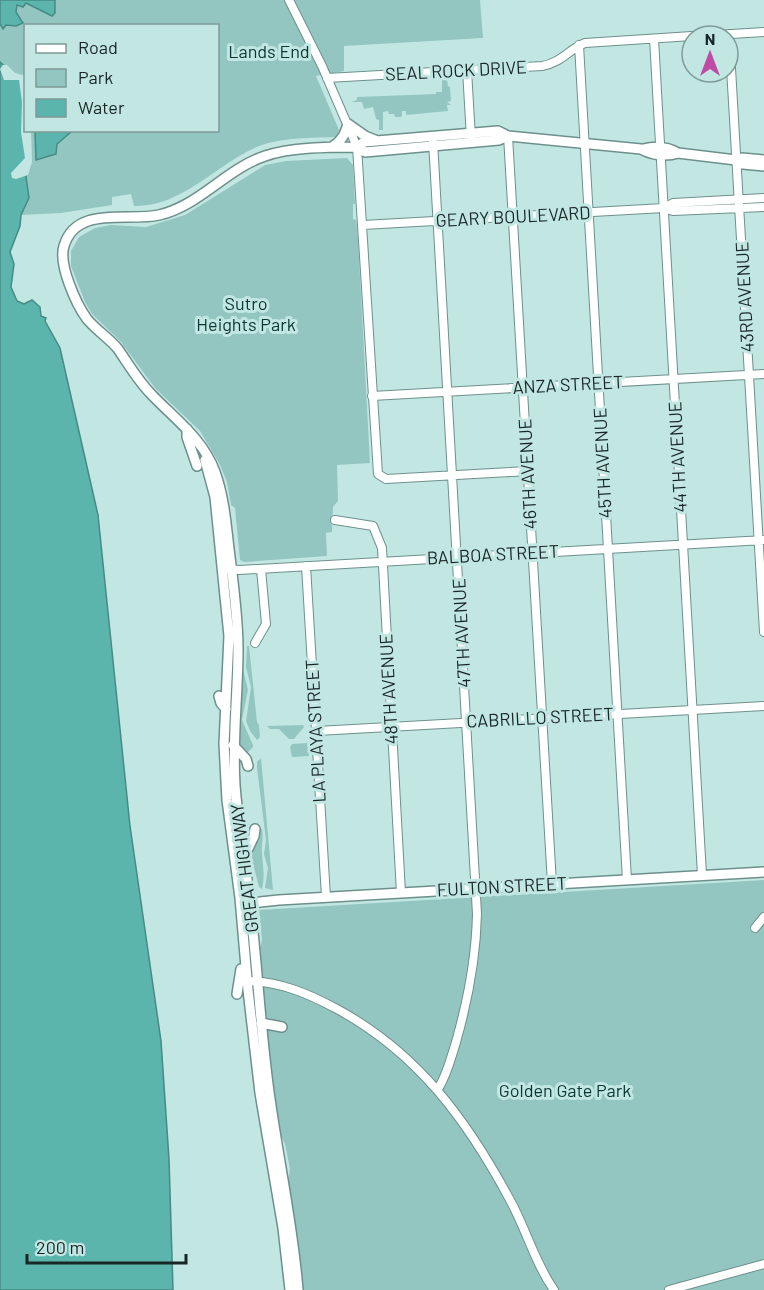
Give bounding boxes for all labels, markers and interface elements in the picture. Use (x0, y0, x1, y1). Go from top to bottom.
legend (24, 24, 219, 132)
north arrow (680, 24, 740, 84)
text: N (705, 29, 715, 48)
text: Road (78, 36, 118, 58)
park label: Lands End (228, 40, 310, 62)
street label: SEAL ROCK DRIVE (385, 55, 527, 85)
text: Park (78, 66, 113, 88)
text: Water (78, 96, 125, 118)
street label: GEARY BOULEVARD (435, 201, 591, 231)
street label: 43RD AVENUE (730, 241, 758, 353)
park label: Sutro Heights Park (196, 292, 296, 335)
street label: ANZA STREET (512, 370, 624, 398)
street label: 44TH AVENUE (663, 401, 691, 513)
street label: 45TH AVENUE (588, 407, 616, 519)
street label: 46TH AVENUE (513, 418, 541, 530)
street label: BALBOA STREET (426, 540, 560, 568)
street label: 47TH AVENUE (447, 578, 475, 688)
street label: 48TH AVENUE (374, 633, 402, 745)
street label: LA PLAYA STREET (300, 659, 330, 803)
street label: CABRILLO STREET (466, 702, 614, 732)
street label: GREAT HIGHWAY (225, 802, 263, 934)
street label: FULTON STREET (436, 872, 568, 900)
park label: Golden Gate Park (499, 1079, 631, 1101)
scale bar (27, 1227, 186, 1265)
text: 200 m (36, 1236, 84, 1258)

